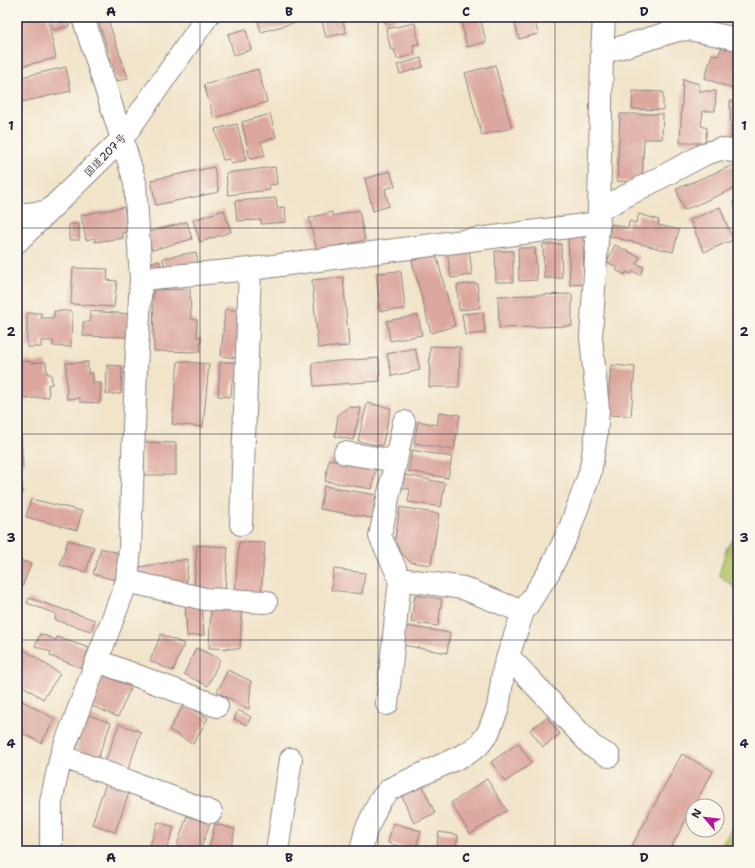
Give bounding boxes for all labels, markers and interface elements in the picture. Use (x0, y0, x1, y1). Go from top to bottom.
text: A (106, 3, 116, 20)
text: B (285, 3, 293, 20)
text: C (462, 3, 470, 20)
text: D (639, 3, 649, 20)
text: 1 (8, 117, 14, 134)
text: 1 (741, 117, 747, 134)
street label: 国道207号 (81, 130, 130, 180)
text: 2 (6, 323, 16, 340)
text: 2 (739, 323, 749, 340)
text: 3 (6, 529, 16, 546)
text: 3 (739, 529, 749, 546)
text: 4 (6, 735, 16, 752)
text: 4 (739, 735, 749, 752)
north arrow (685, 798, 725, 838)
text: N (688, 806, 705, 821)
text: A (106, 849, 116, 866)
text: B (285, 849, 293, 866)
text: C (462, 849, 470, 866)
text: D (639, 849, 649, 866)

